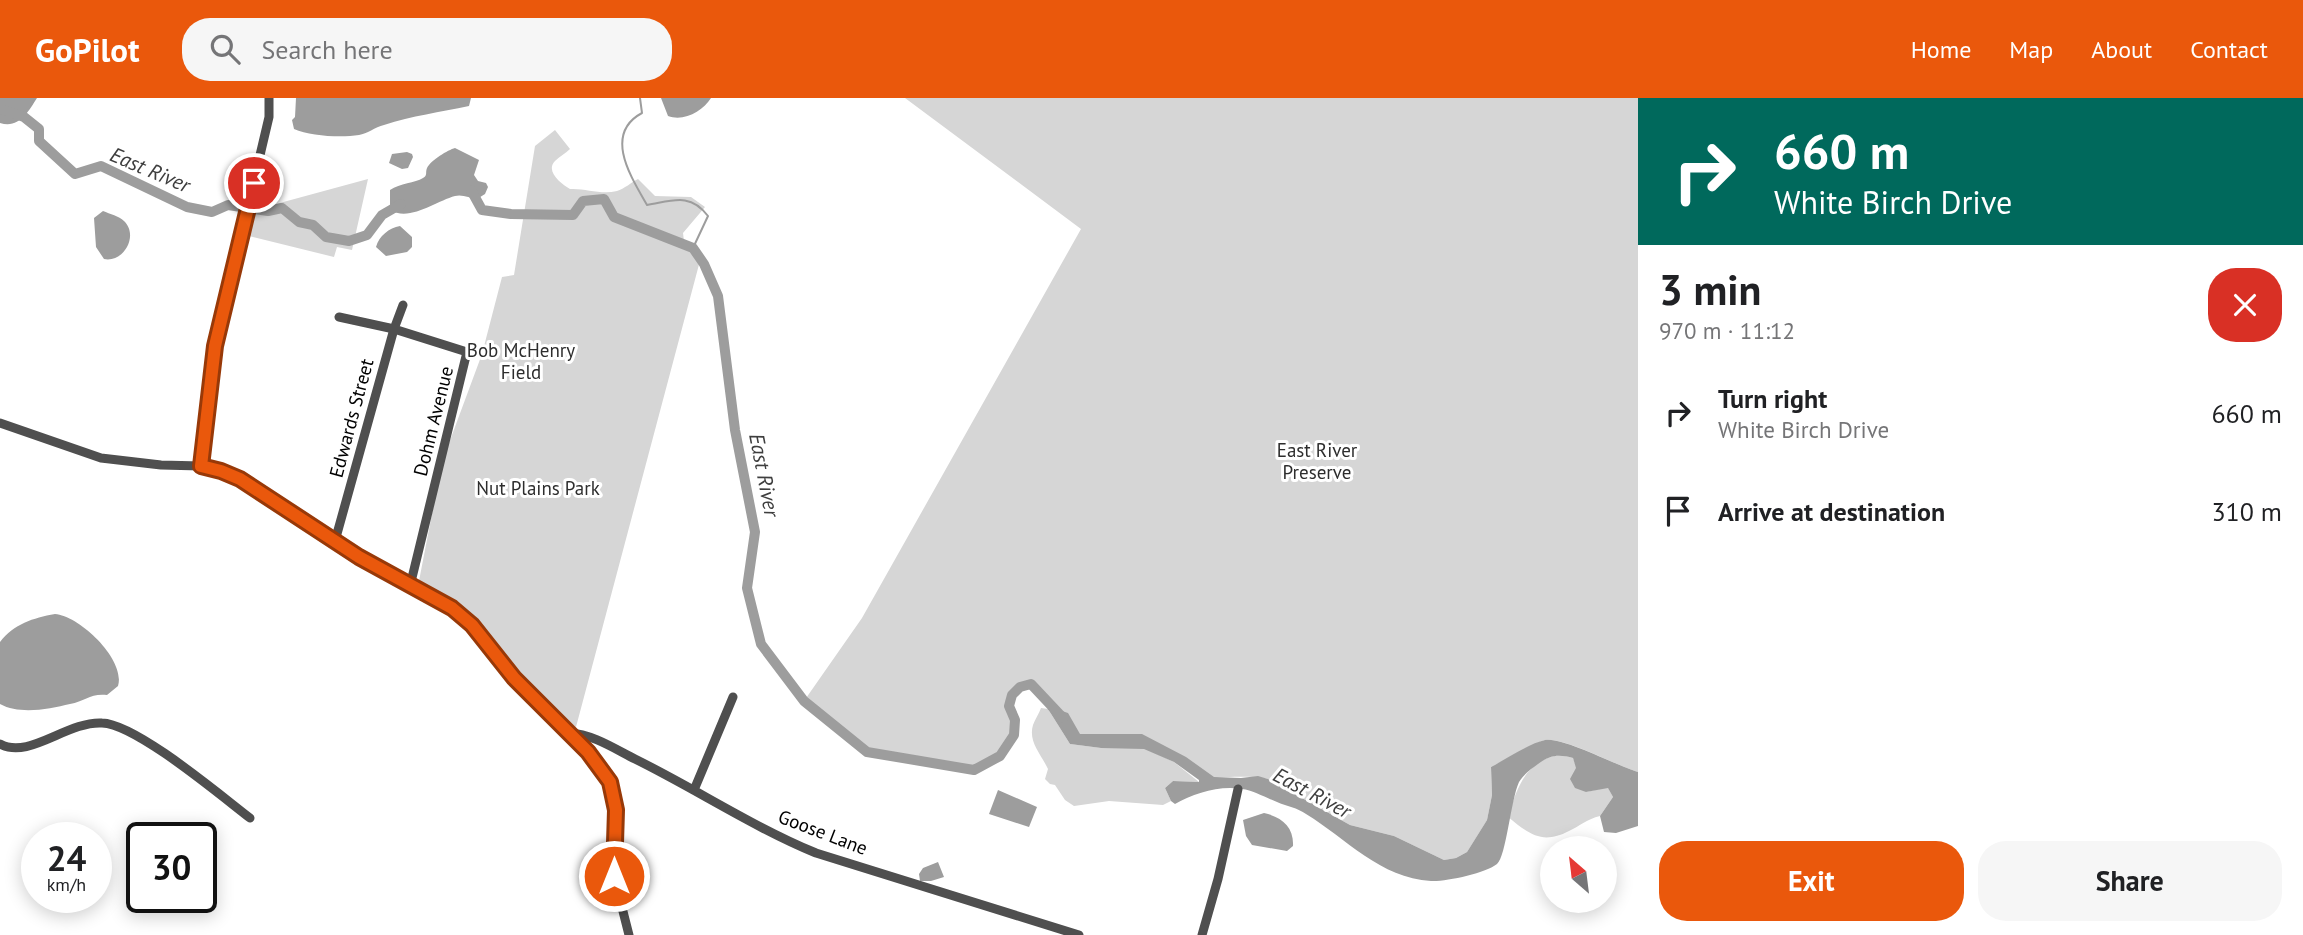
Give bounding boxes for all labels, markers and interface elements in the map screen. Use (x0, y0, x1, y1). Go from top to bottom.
search box (182, 18, 672, 81)
text: GoPilot (35, 28, 140, 71)
icon: search (206, 30, 244, 68)
text: Search here (262, 33, 393, 66)
text: Home (1911, 34, 1971, 65)
text: Map (2009, 34, 2053, 65)
text: About (2091, 34, 2152, 65)
text: Contact (2190, 34, 2268, 65)
text: 660 m (1774, 119, 1909, 183)
icon: right (1659, 126, 1750, 217)
water label: East River (106, 141, 196, 199)
pin (224, 153, 284, 213)
icon: arrive (235, 164, 273, 202)
text: White Birch Drive (1774, 181, 2012, 223)
text: 3 min (1659, 262, 1761, 317)
button: close (2208, 268, 2282, 342)
text: 970 m · 11:12 (1659, 316, 1795, 345)
park label: Bob McHenry Field (467, 338, 575, 384)
street label: Edwards Street (324, 355, 379, 480)
street label: Dohm Avenue (408, 364, 458, 478)
text: Turn right (1718, 382, 1827, 415)
icon: right (1659, 394, 1697, 432)
text: 660 m (2211, 397, 2282, 430)
text: White Birch Drive (1718, 415, 1889, 444)
water label: East River (743, 431, 786, 521)
park label: East River Preserve (1277, 438, 1358, 484)
park label: Nut Plains Park (476, 476, 600, 500)
icon: arrive (1659, 492, 1697, 530)
text: Arrive at destination (1718, 495, 1945, 528)
text: 310 m (2211, 495, 2282, 528)
water label: East River (1269, 761, 1358, 825)
street label: Goose Lane (775, 804, 871, 860)
speed limit sign: 30 (126, 822, 217, 913)
text: 24 (47, 835, 86, 881)
north arrow (1540, 836, 1617, 914)
map controls (1540, 836, 1617, 913)
position arrow (577, 839, 651, 913)
button: Exit (1659, 841, 1964, 921)
button: Share (1978, 841, 2282, 921)
text: km/h (47, 873, 86, 896)

